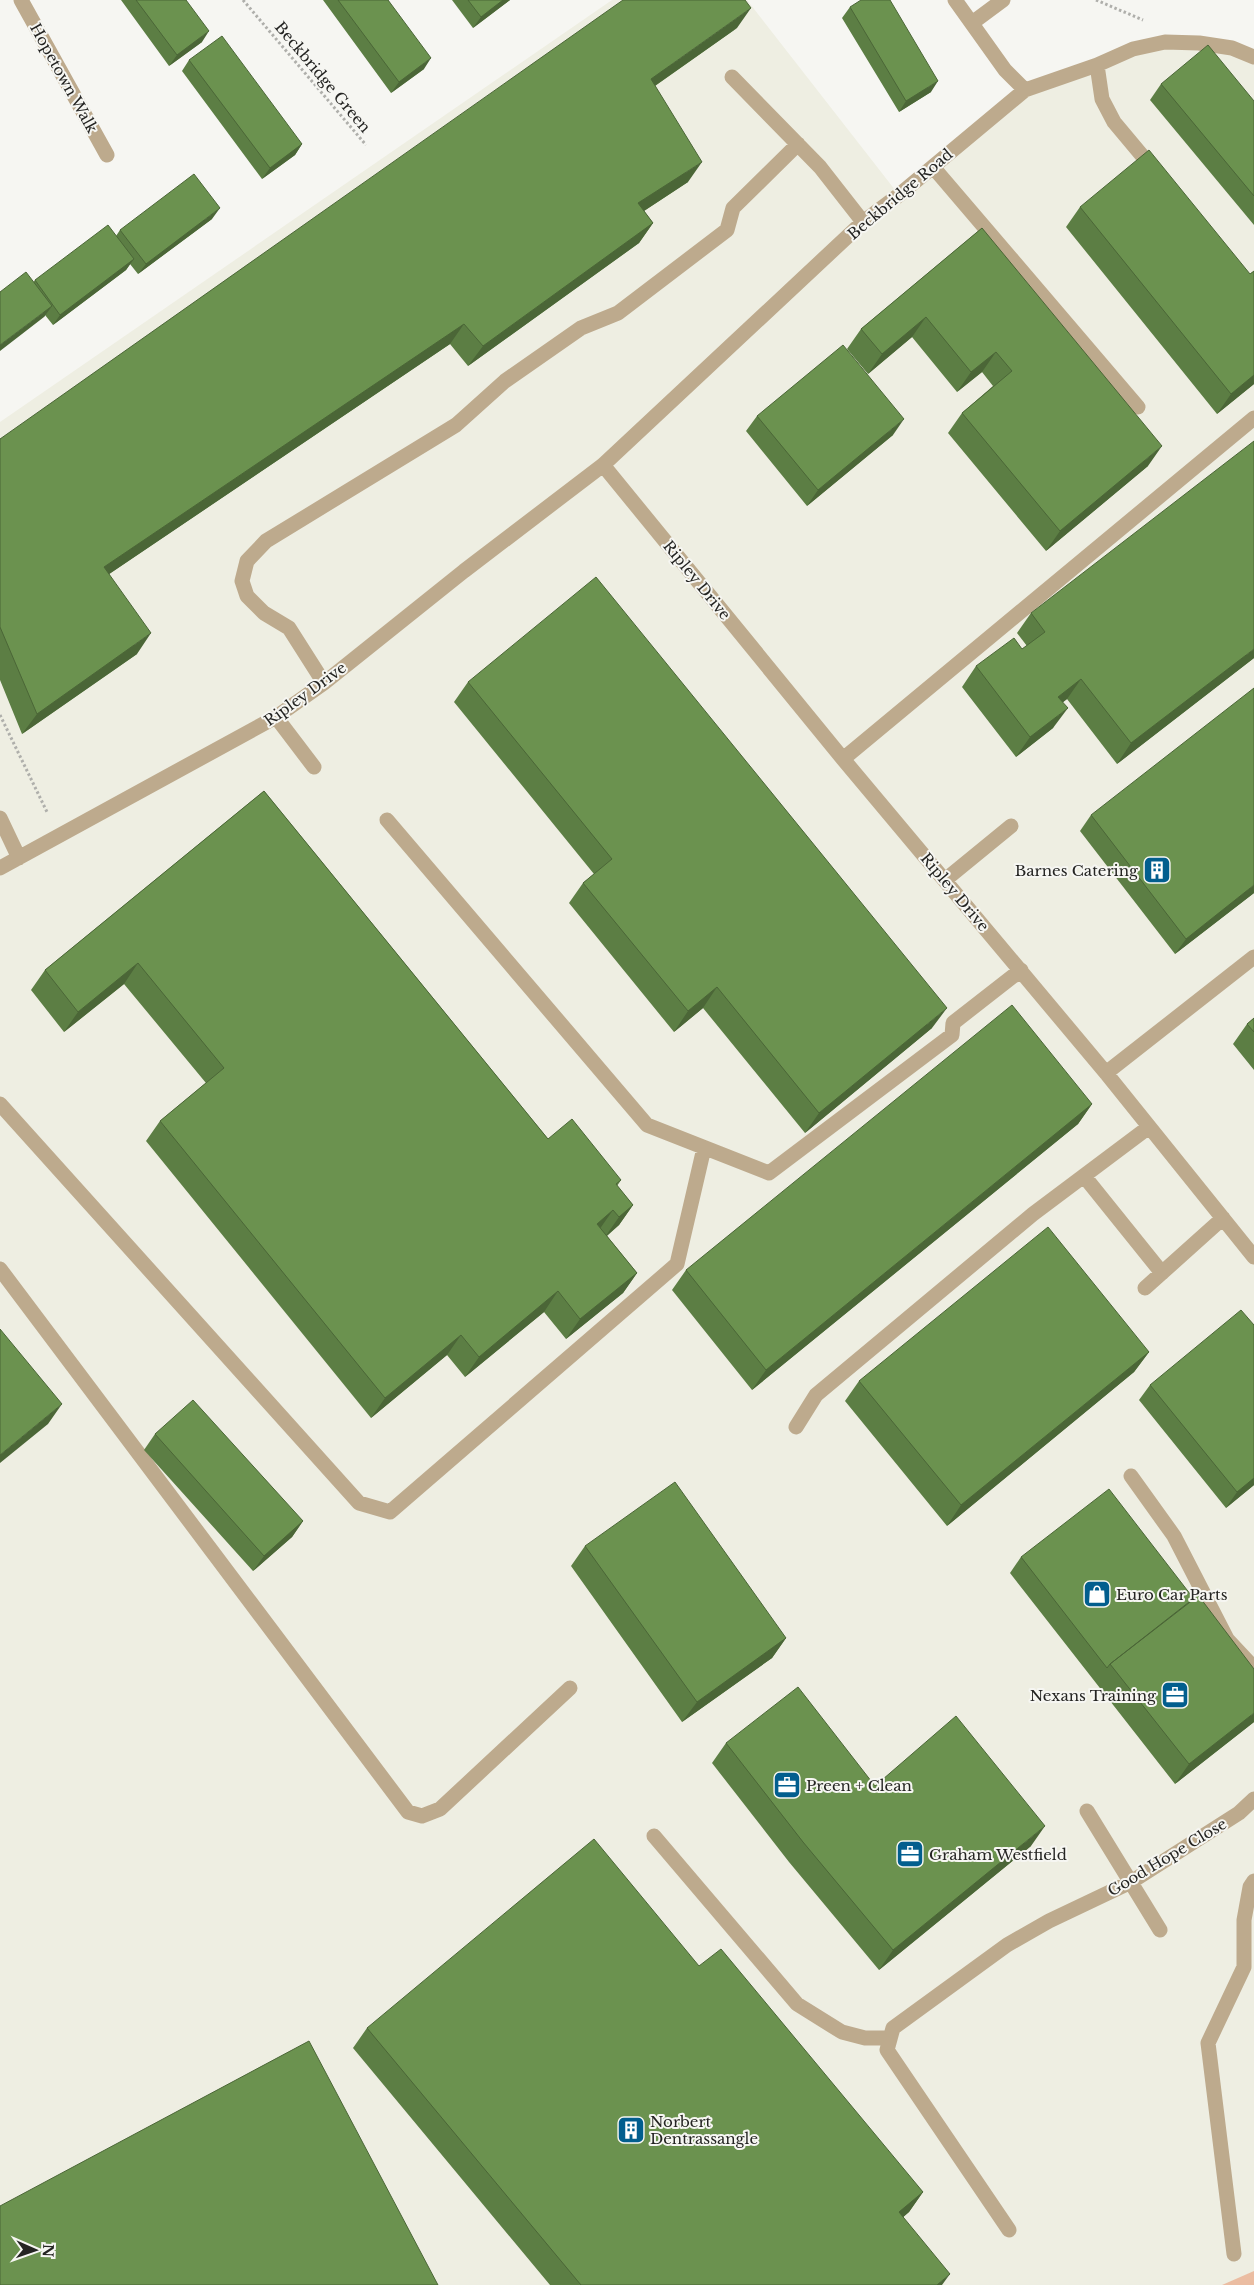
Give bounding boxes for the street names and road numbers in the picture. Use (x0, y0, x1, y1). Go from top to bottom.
street label: Beckbridge Green (271, 18, 375, 136)
street label: Hopetown Walk (26, 20, 102, 137)
street label: Beckbridge Road (844, 145, 956, 243)
street label: Ripley Drive (659, 536, 735, 624)
street label: Ripley Drive (260, 658, 350, 730)
street label: Ripley Drive (917, 849, 993, 935)
street label: Good Hope Close (1104, 1814, 1230, 1900)

